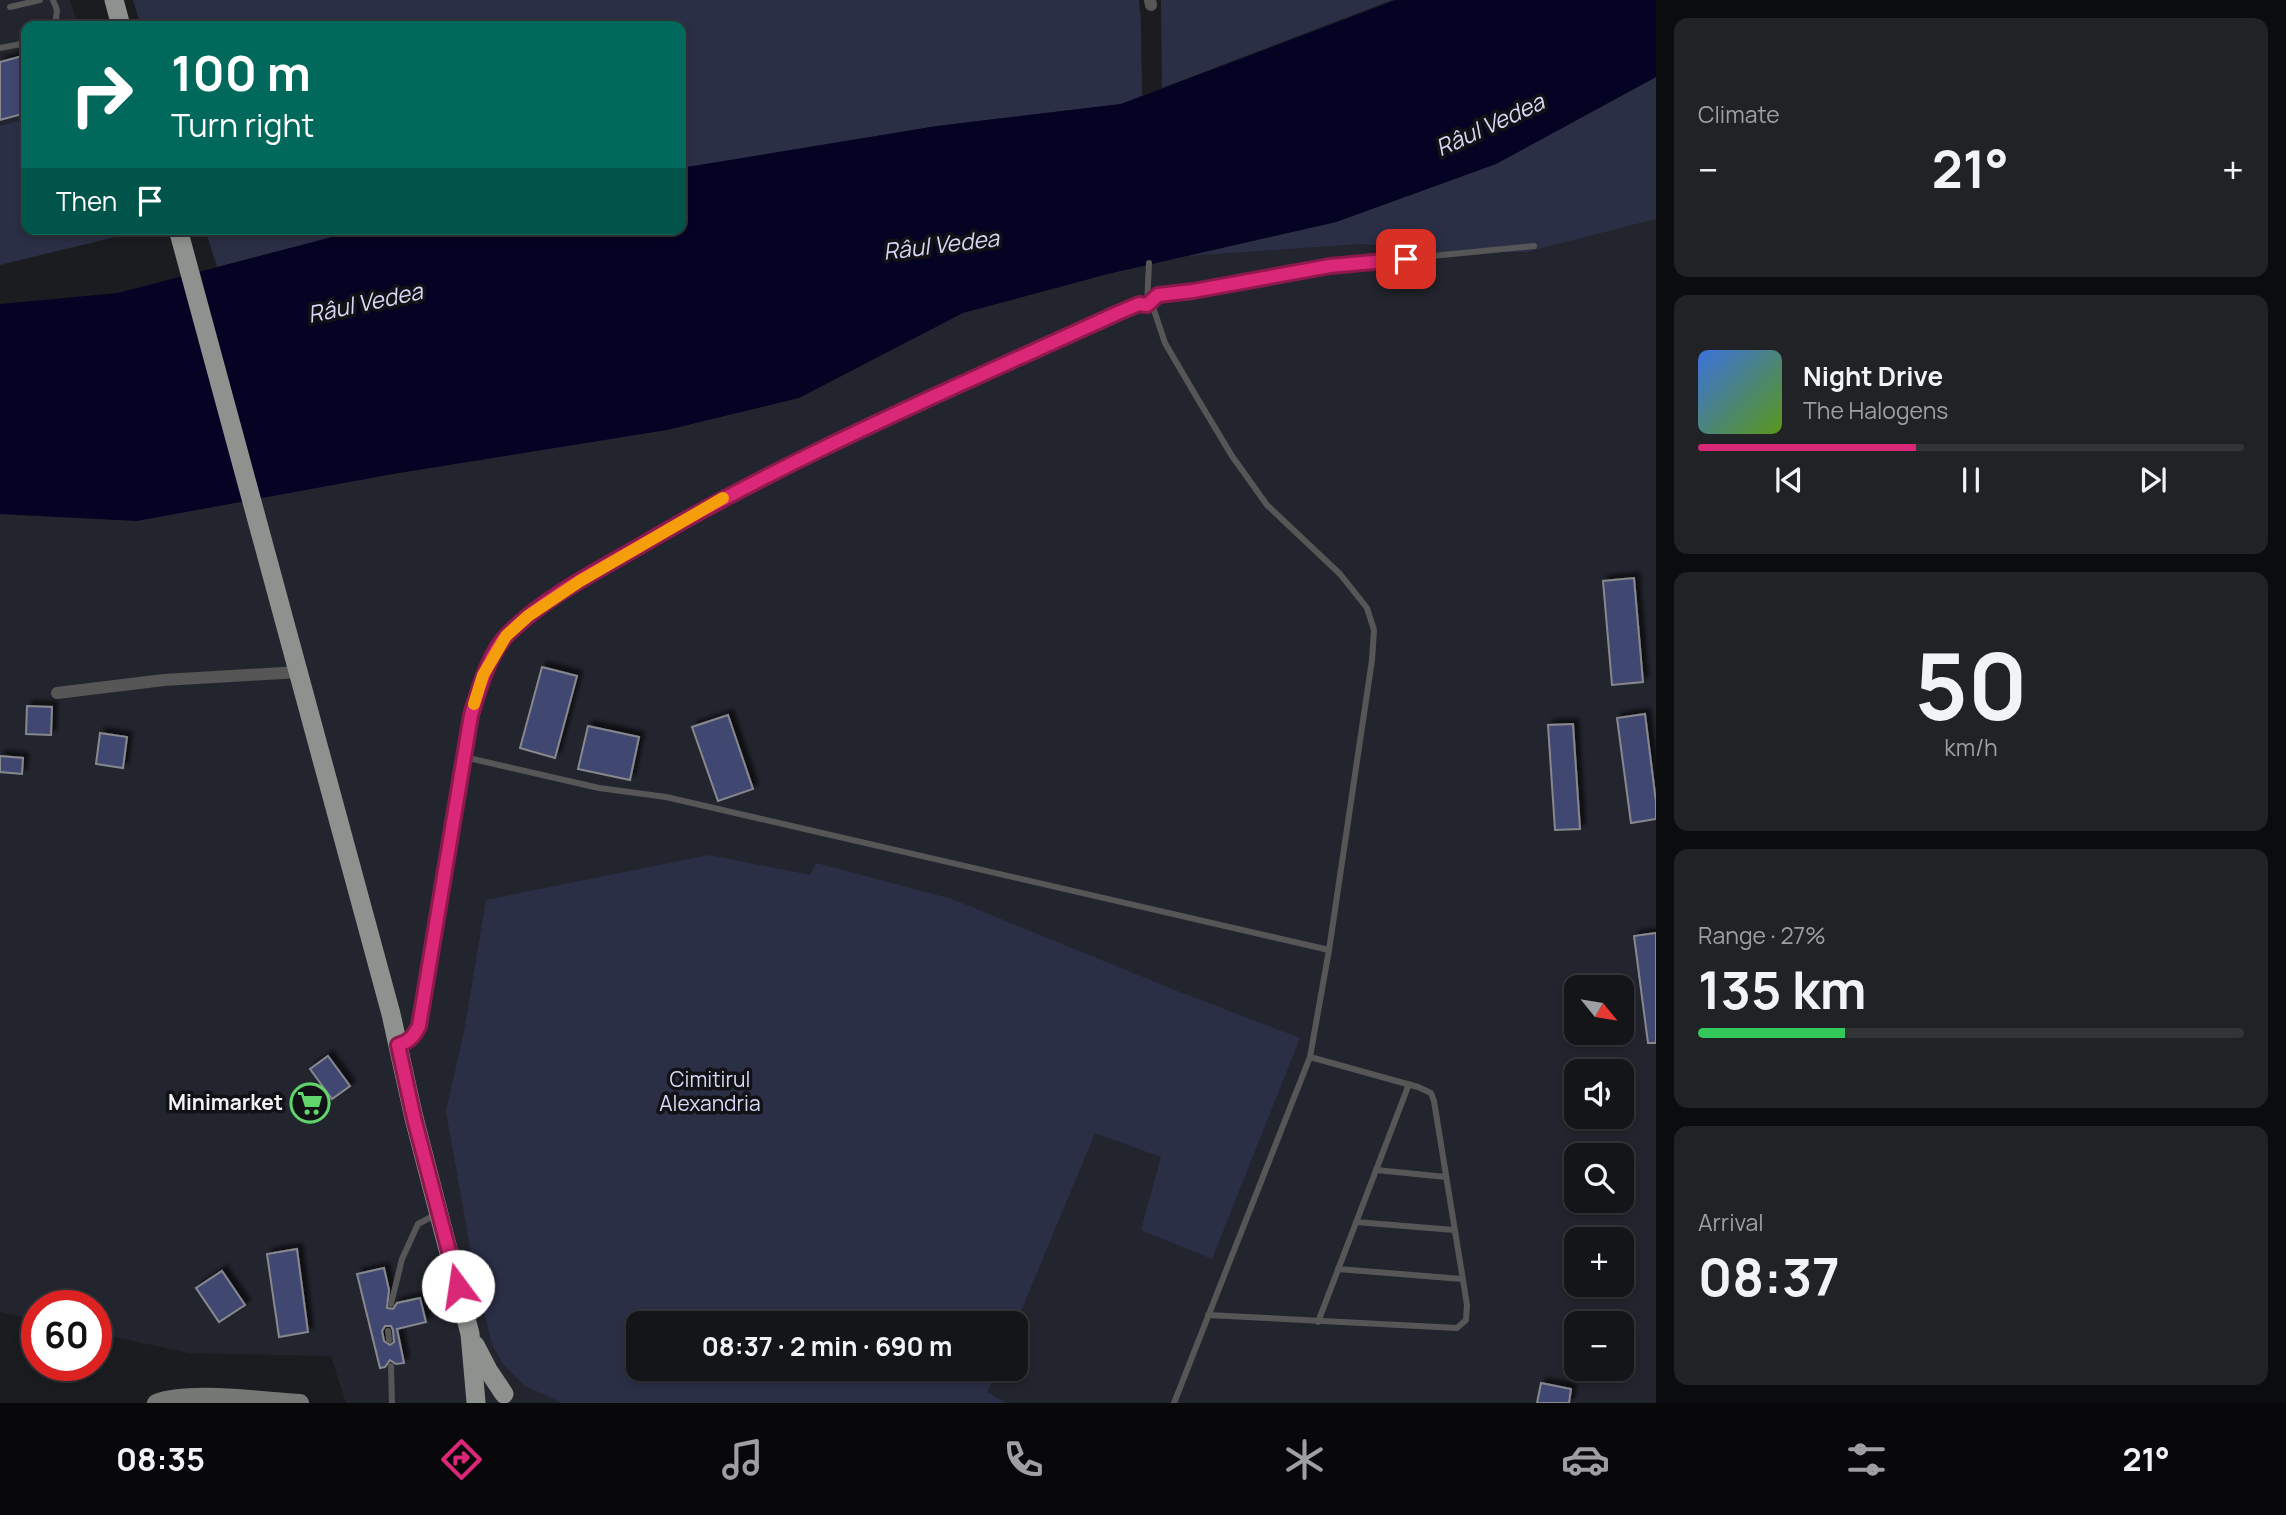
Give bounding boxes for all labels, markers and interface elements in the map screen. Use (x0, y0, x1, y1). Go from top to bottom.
text: 100 m (171, 39, 311, 106)
icon: right (56, 49, 147, 140)
water label: Râul Vedea (1430, 84, 1550, 163)
text: Climate (1698, 98, 1780, 130)
text: Turn right (171, 103, 314, 147)
text: 21° (1932, 133, 2009, 204)
text: − (1698, 143, 1719, 195)
text: + (2222, 143, 2244, 195)
icon: arrive (131, 182, 169, 220)
text: Then (56, 183, 117, 219)
water label: Râul Vedea (881, 221, 1002, 267)
pin (1376, 229, 1436, 289)
icon: arrive (1387, 240, 1425, 278)
water label: Râul Vedea (304, 274, 426, 330)
text: Night Drive (1803, 358, 1943, 394)
text: The Halogens (1803, 394, 1948, 426)
icon: previous (1770, 461, 1808, 499)
icon: pause (1952, 461, 1990, 499)
icon: next (2134, 461, 2172, 499)
text: 50 (1914, 623, 2028, 747)
text: km/h (1944, 731, 1998, 763)
text: Range · 27% (1698, 919, 1826, 951)
text: 135 km (1698, 954, 1867, 1025)
north arrow (1564, 975, 1634, 1045)
map controls (1564, 975, 1634, 1381)
button: sound (1564, 1059, 1634, 1129)
park label: Cimitirul Alexandria (659, 1065, 761, 1117)
supermarket icon: Minimarket (289, 1082, 331, 1124)
place label: Minimarket (168, 1088, 283, 1116)
button: search (1564, 1143, 1634, 1213)
text: Arrival (1698, 1206, 1764, 1238)
button: + (1564, 1227, 1634, 1297)
text: 08:37 (1698, 1241, 1840, 1312)
position arrow (421, 1249, 495, 1323)
speed limit sign: 60 (21, 1290, 112, 1381)
button: − (1564, 1311, 1634, 1381)
text: 08:37 · 2 min · 690 m (702, 1328, 952, 1364)
icon: directions (437, 1435, 486, 1484)
icon: music (718, 1435, 767, 1484)
icon: phone (999, 1435, 1048, 1484)
icon: climate (1280, 1435, 1329, 1484)
icon: car (1561, 1435, 1610, 1484)
icon: filters (1842, 1435, 1891, 1484)
text: 08:35 (116, 1437, 205, 1481)
text: 21° (2123, 1437, 2170, 1481)

